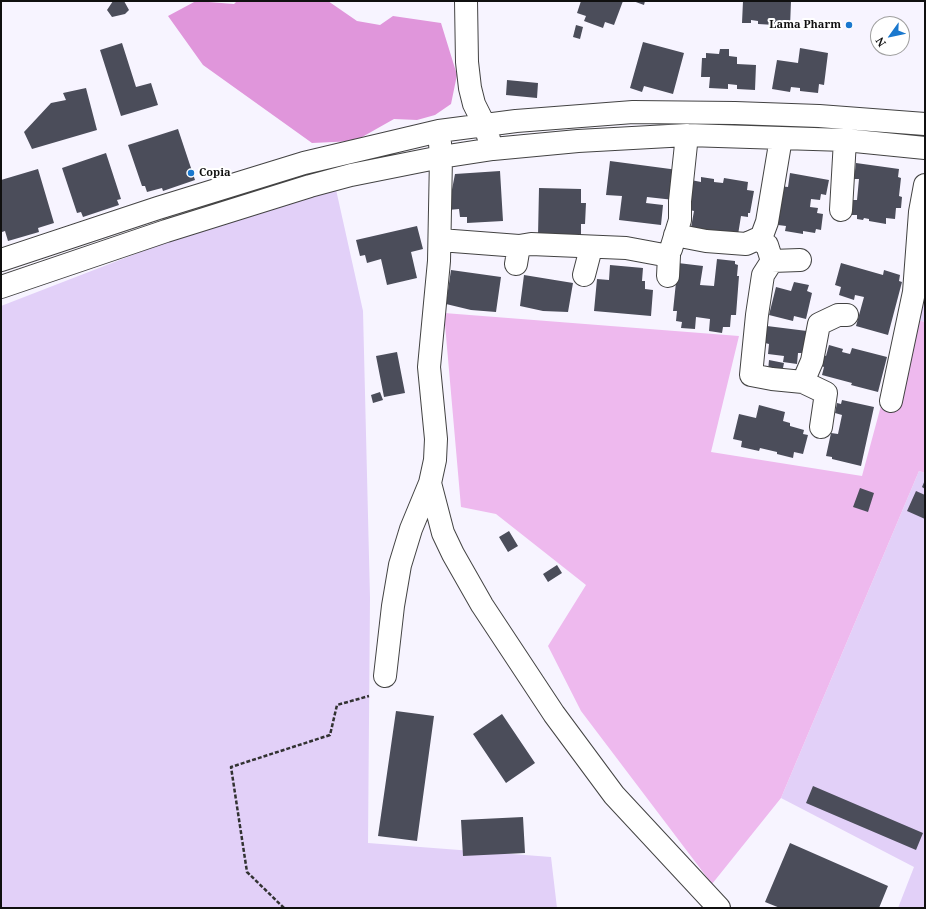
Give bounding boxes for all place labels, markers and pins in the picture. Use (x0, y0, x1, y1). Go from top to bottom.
place label: Lama Pharm (769, 18, 841, 32)
marker: Lama Pharm (844, 20, 854, 30)
place label: Copia (199, 166, 231, 180)
marker: Copia (186, 168, 196, 178)

